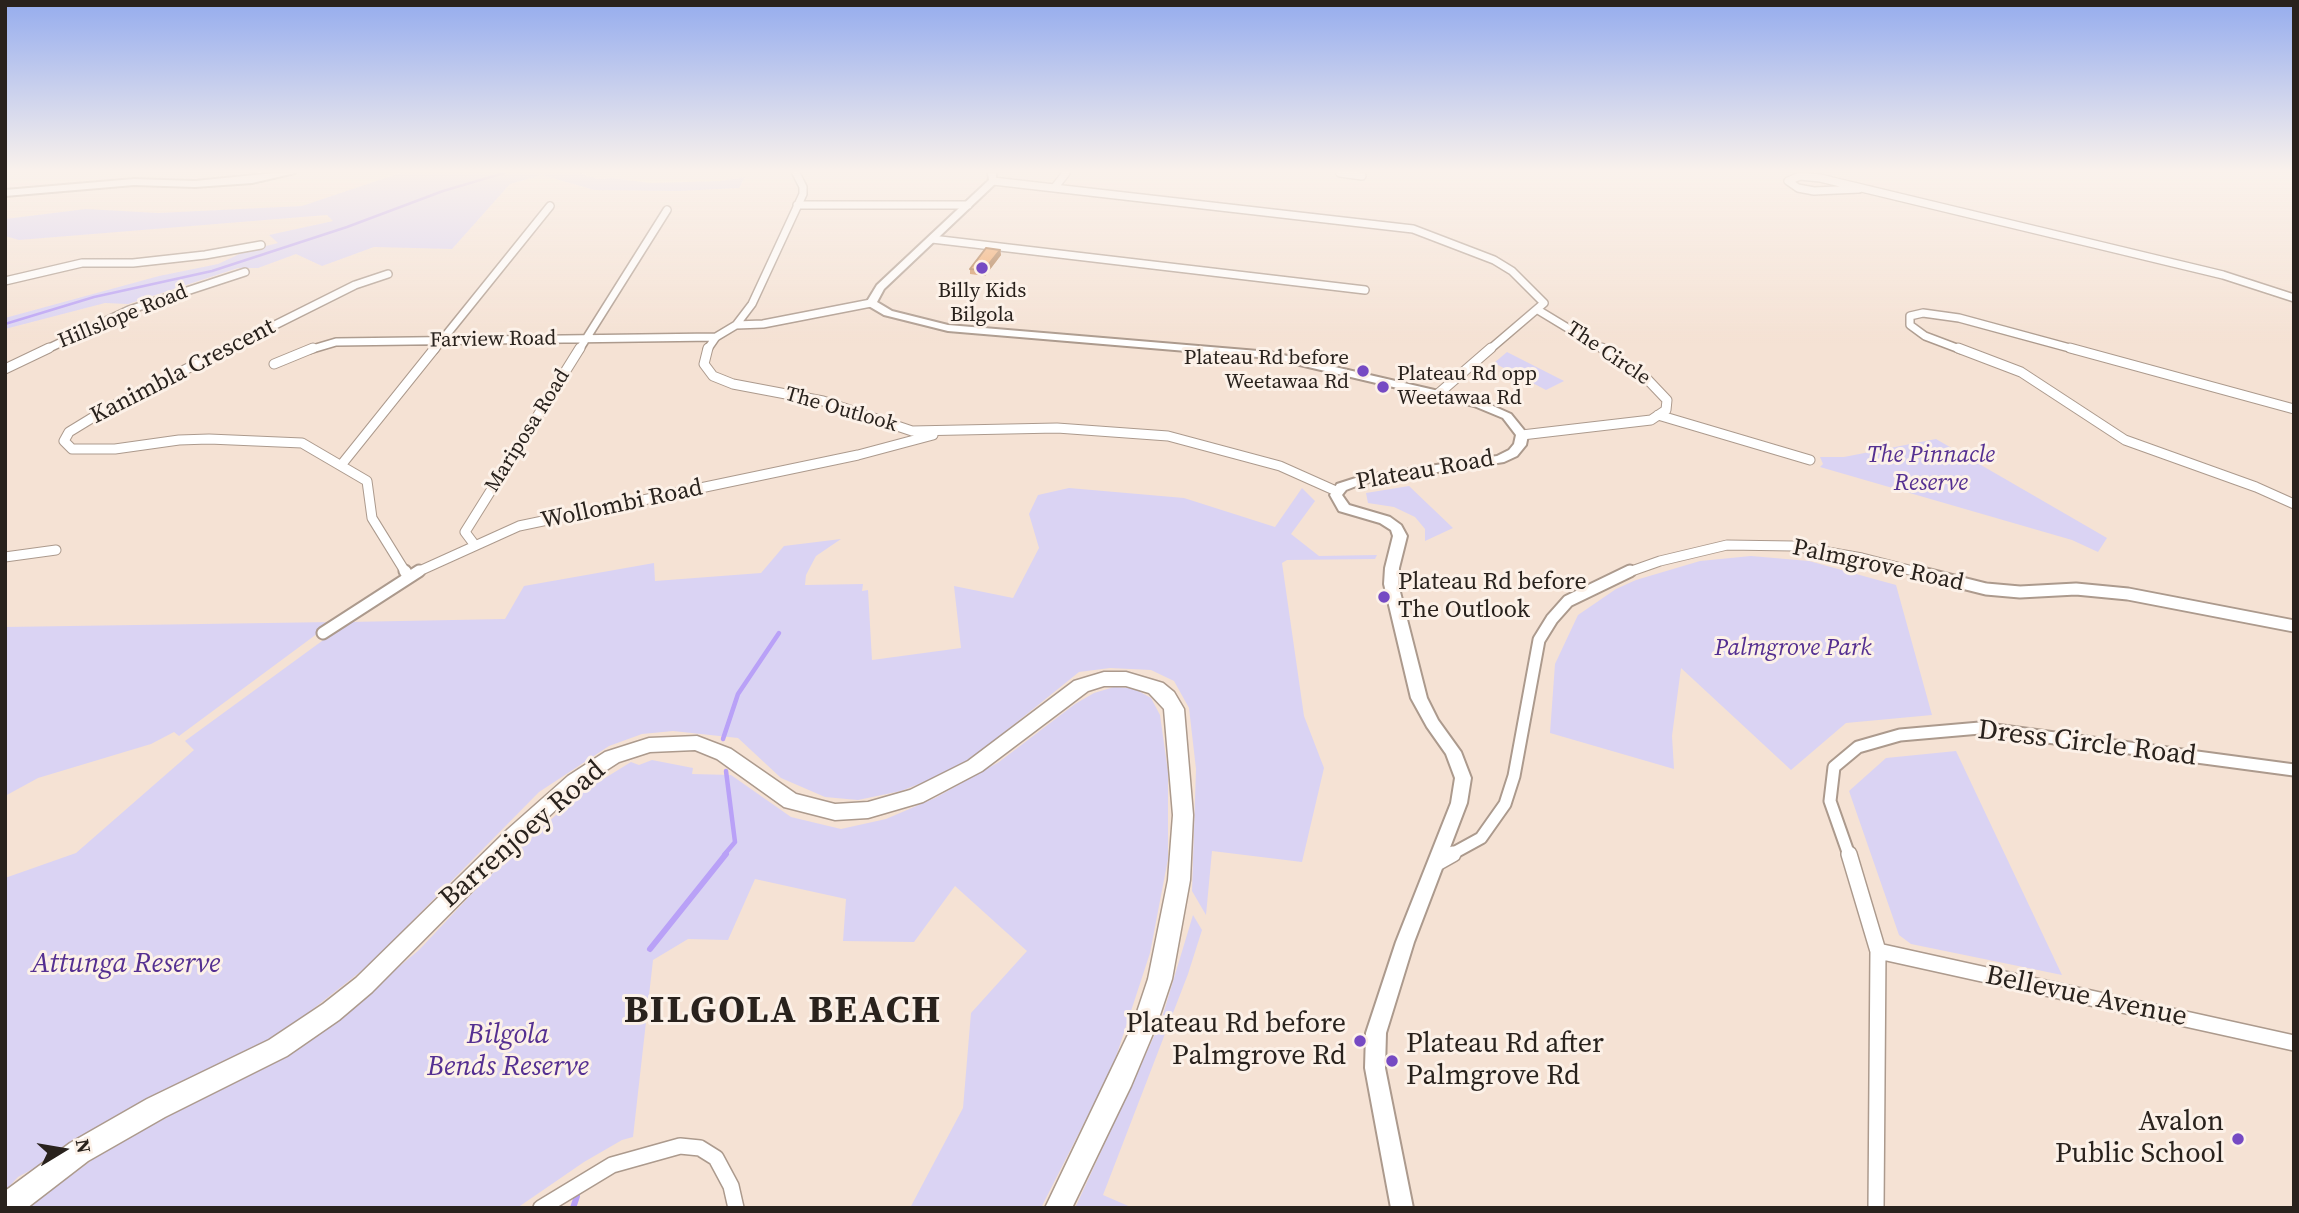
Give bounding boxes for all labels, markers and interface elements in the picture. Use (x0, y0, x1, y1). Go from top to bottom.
marker: Billy Kids Bilgola (974, 260, 990, 276)
place label: Billy Kids Bilgola (938, 279, 1026, 329)
street label: Hillslope Road (55, 280, 191, 354)
street label: Kanimbla Crescent (86, 313, 280, 431)
street label: The Circle (1561, 317, 1655, 391)
street label: Farview Road (429, 326, 557, 354)
place label: Plateau Rd before Weetawaa Rd (1184, 346, 1349, 396)
place label: Plateau Rd opp Weetawaa Rd (1397, 362, 1537, 412)
marker: Plateau Rd before Weetawaa Rd (1355, 363, 1371, 379)
street label: Mariposa Road (480, 365, 576, 497)
marker: Plateau Rd opp Weetawaa Rd (1375, 379, 1391, 395)
street label: The Outlook (782, 382, 900, 438)
park label: The Pinnacle Reserve (1867, 442, 1995, 498)
street label: Plateau Road (1354, 445, 1496, 497)
street label: Wollombi Road (539, 474, 705, 536)
street label: Palmgrove Road (1790, 534, 1966, 598)
place label: Plateau Rd before The Outlook (1398, 569, 1587, 625)
marker: Plateau Rd before The Outlook (1376, 589, 1392, 605)
park label: Palmgrove Park (1714, 635, 1872, 663)
street label: Dress Circle Road (1976, 714, 2198, 774)
street label: Barrenjoey Road (434, 754, 612, 916)
park label: Attunga Reserve (32, 948, 220, 982)
street label: Bellevue Avenue (1982, 959, 2190, 1035)
district label: BILGOLA BEACH (625, 989, 941, 1035)
place label: Plateau Rd before Palmgrove Rd (1126, 1008, 1346, 1074)
park label: Bilgola Bends Reserve (427, 1019, 589, 1085)
place label: Plateau Rd after Palmgrove Rd (1406, 1028, 1604, 1094)
marker: Plateau Rd before Palmgrove Rd (1352, 1033, 1368, 1049)
marker: Plateau Rd after Palmgrove Rd (1384, 1053, 1400, 1069)
place label: Avalon Public School (2055, 1106, 2224, 1172)
north arrow (28, 1115, 98, 1185)
marker: Avalon Public School (2230, 1131, 2246, 1147)
text: N (70, 1137, 98, 1155)

